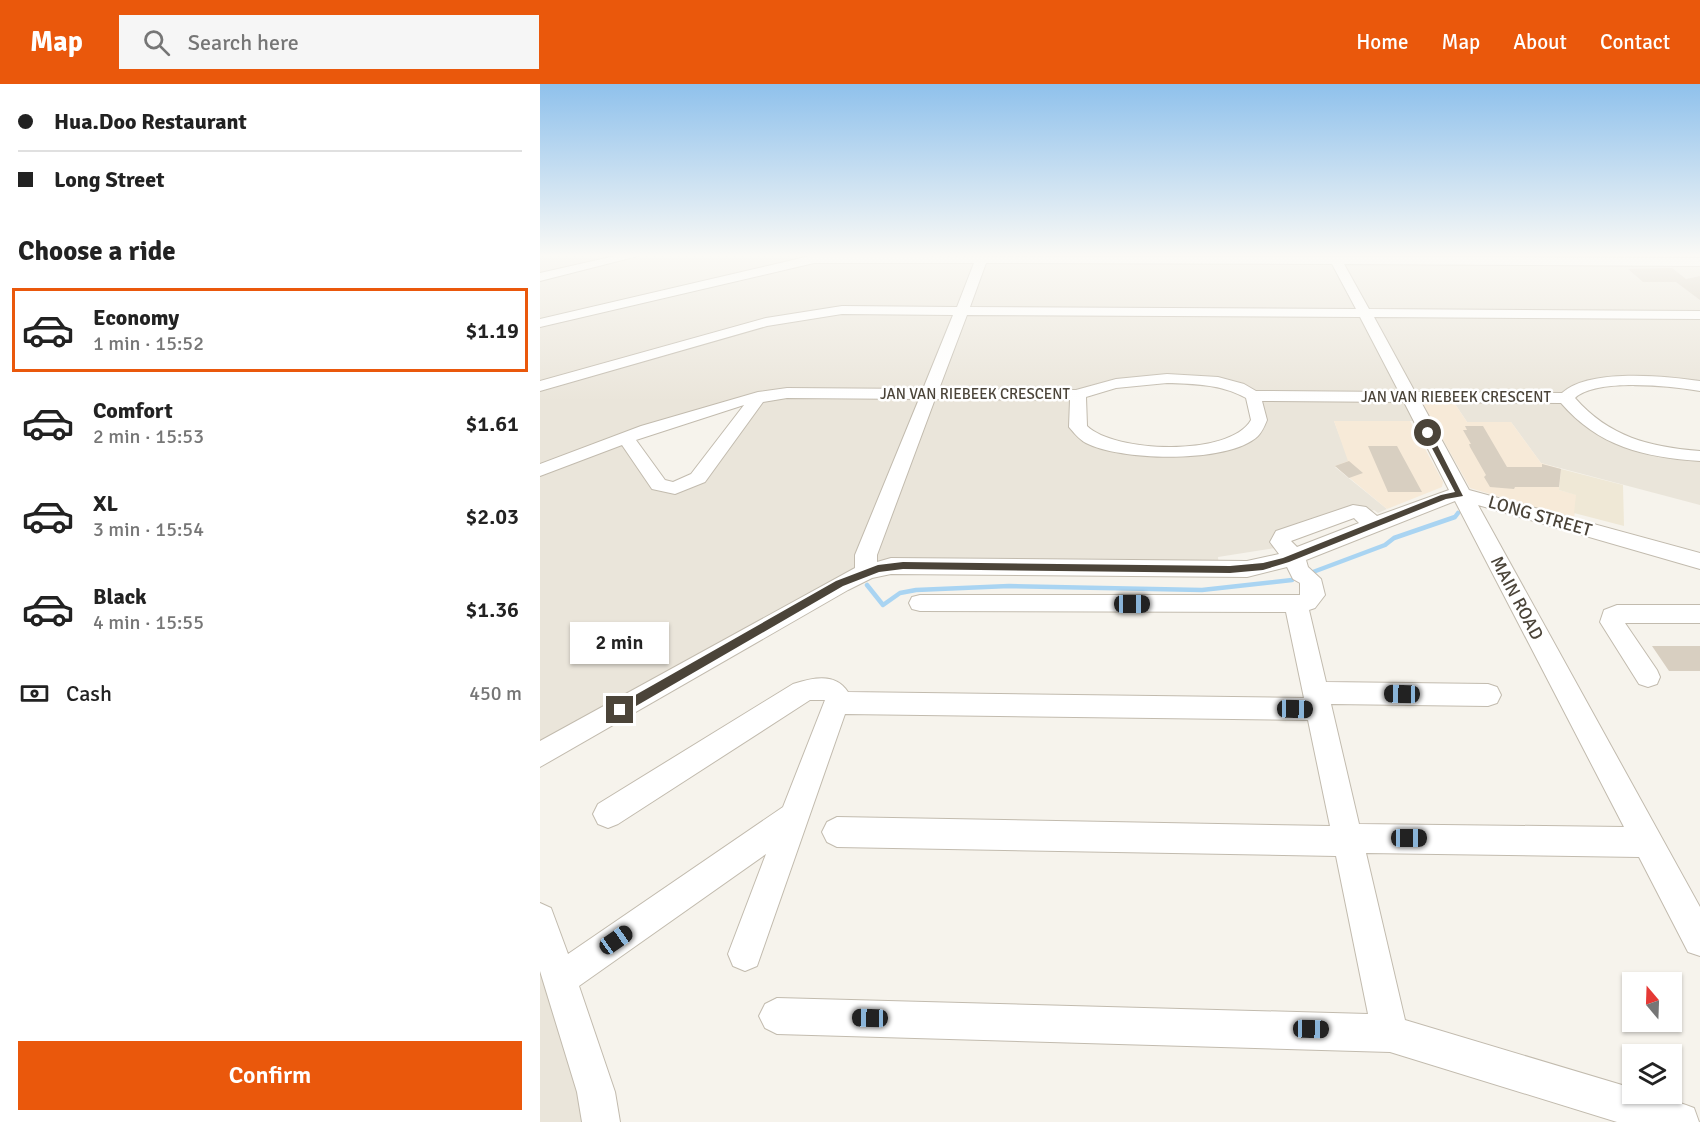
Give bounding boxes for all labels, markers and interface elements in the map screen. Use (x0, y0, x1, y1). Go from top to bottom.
search box (119, 15, 539, 69)
text: Map (30, 25, 83, 59)
icon: search (140, 26, 173, 59)
text: Search here (188, 29, 299, 56)
text: Home (1356, 29, 1409, 55)
text: Map (1442, 29, 1480, 55)
text: About (1513, 29, 1567, 55)
text: Contact (1600, 29, 1670, 55)
text: Hua.Doo Restaurant (54, 108, 247, 135)
text: Long Street (54, 166, 164, 193)
text: Choose a ride (18, 235, 176, 268)
icon: car (21, 303, 75, 357)
text: Economy (93, 304, 179, 331)
text: $1.19 (465, 317, 519, 344)
text: 1 min · 15:52 (93, 331, 204, 356)
street label: JAN VAN RIEBEEK CRESCENT (880, 385, 1071, 403)
street label: JAN VAN RIEBEEK CRESCENT (1361, 388, 1552, 406)
icon: car (21, 396, 75, 450)
text: Comfort (93, 397, 173, 424)
text: $1.61 (465, 410, 519, 437)
route start (1414, 419, 1441, 446)
text: 2 min · 15:53 (93, 424, 204, 449)
icon: car (21, 489, 75, 543)
text: XL (93, 490, 118, 517)
street label: LONG STREET (1486, 491, 1595, 541)
text: $2.03 (465, 503, 519, 530)
text: 3 min · 15:54 (93, 517, 204, 542)
street label: MAIN ROAD (1486, 552, 1548, 644)
icon: car (21, 582, 75, 636)
text: Black (93, 583, 147, 610)
car (1114, 595, 1150, 613)
text: $1.36 (465, 596, 519, 623)
text: 4 min · 15:55 (93, 610, 204, 635)
callout: 2 min (571, 623, 670, 665)
text: 2 min (596, 630, 643, 655)
icon: cash (18, 677, 51, 710)
text: Cash (66, 680, 112, 707)
text: 450 m (469, 681, 522, 706)
car (1384, 685, 1420, 703)
route end (606, 696, 633, 723)
car (1277, 700, 1313, 718)
car (1391, 829, 1427, 847)
car (596, 922, 636, 958)
north arrow (1622, 972, 1682, 1032)
map controls (1622, 972, 1682, 1104)
car (852, 1009, 888, 1027)
car (1293, 1020, 1329, 1038)
button: Confirm (18, 1041, 522, 1110)
button: layers (1622, 1044, 1682, 1104)

